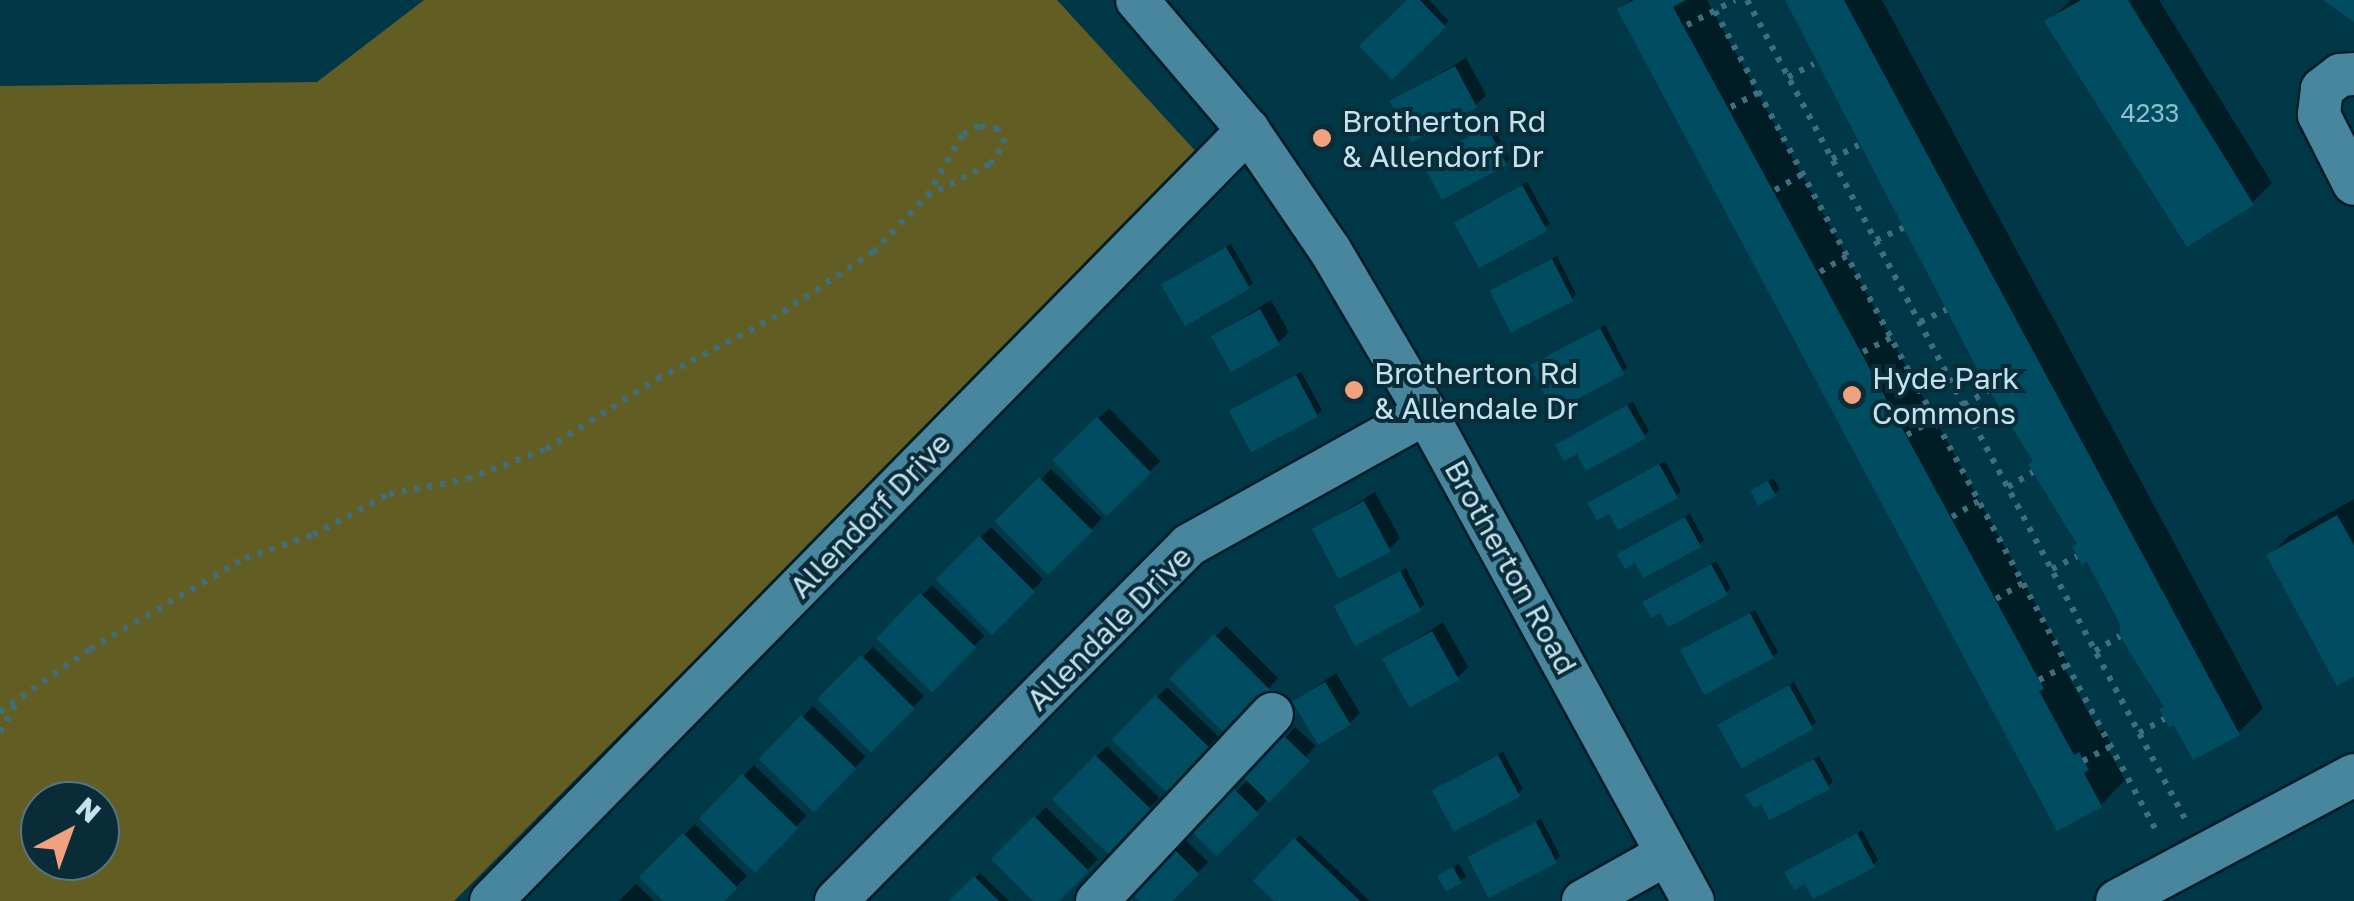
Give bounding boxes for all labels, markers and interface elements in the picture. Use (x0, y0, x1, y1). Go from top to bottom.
house number: 4233 (2121, 98, 2179, 128)
place label: Brotherton Rd & Allendorf Dr (1342, 103, 1546, 174)
marker: Brotherton Rd & Allendorf Dr (1311, 127, 1333, 149)
place label: Brotherton Rd & Allendale Dr (1374, 355, 1578, 426)
place label: Hyde Park Commons (1872, 360, 2019, 430)
marker: Brotherton Rd & Allendale Dr (1343, 379, 1365, 401)
marker: Hyde Park Commons (1841, 384, 1863, 406)
street label: Allendorf Drive (782, 425, 958, 605)
street label: Brotherton Road (1437, 454, 1585, 680)
street label: Allendale Drive (1019, 538, 1199, 718)
north arrow (20, 781, 120, 881)
text: N (70, 790, 108, 829)

